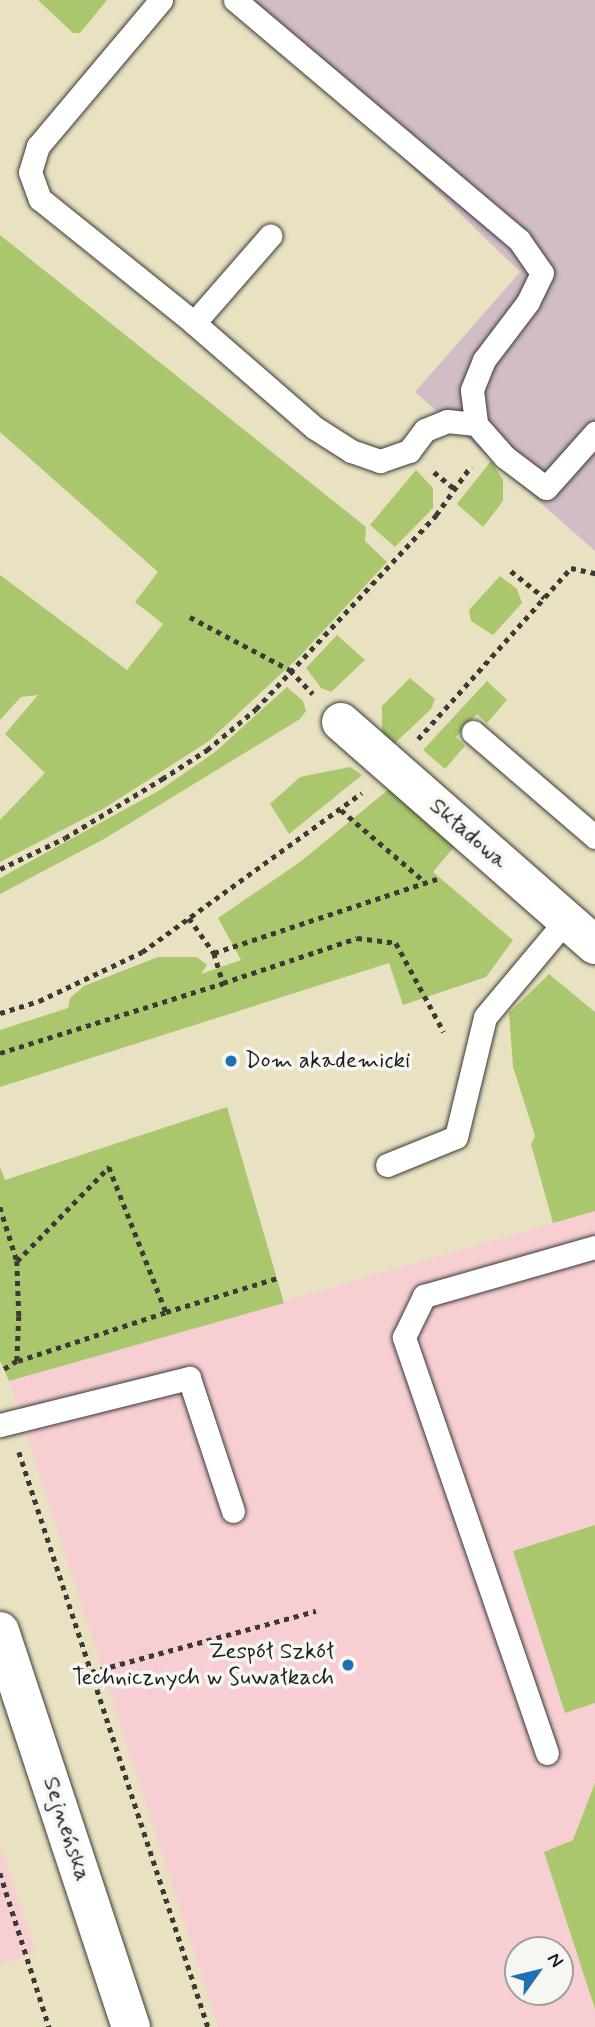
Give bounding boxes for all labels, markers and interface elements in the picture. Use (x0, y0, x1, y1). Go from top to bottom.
street label: Składowa (423, 793, 513, 875)
place label: Dom akademicki (245, 1047, 414, 1075)
marker: Dom akademicki (223, 1053, 239, 1069)
place label: Zespół Szkół Technicznych w Suwałkach (74, 1638, 334, 1692)
marker: Zespół Szkół Technicznych w Suwałkach (340, 1657, 356, 1673)
street label: Sejneńska (36, 1773, 96, 1885)
north arrow (504, 1936, 574, 2006)
text: N (541, 1948, 569, 1972)

